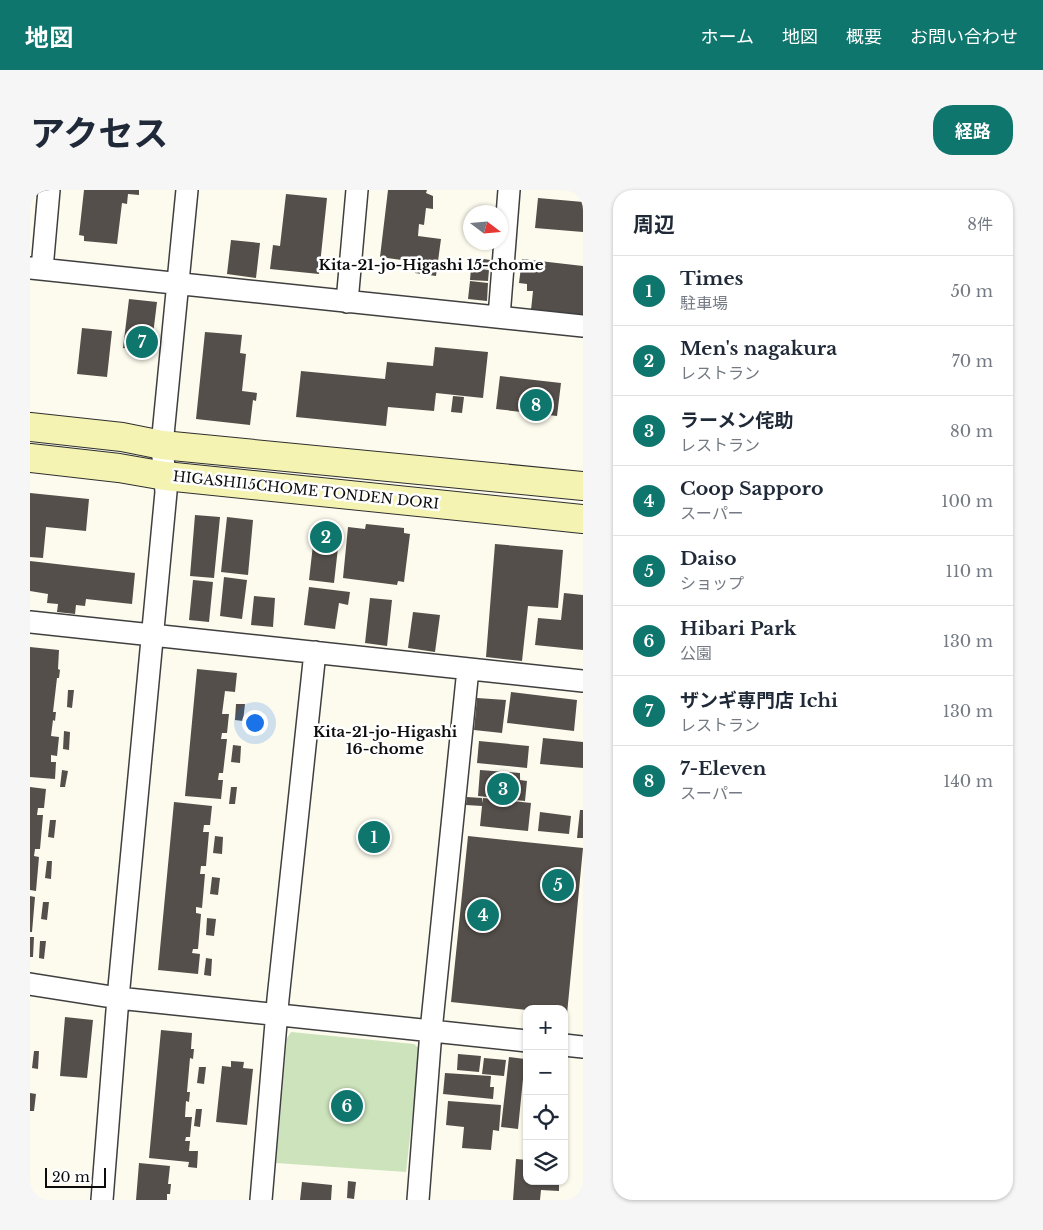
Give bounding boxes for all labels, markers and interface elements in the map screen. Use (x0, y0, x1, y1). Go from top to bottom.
text: 地図 (25, 23, 73, 52)
text: ホーム (701, 26, 754, 48)
text: 地図 (782, 26, 818, 48)
text: 概要 (846, 26, 882, 48)
text: お問い合わせ (910, 26, 1018, 48)
button: 経路 (933, 105, 1013, 155)
text: アクセス (30, 112, 168, 155)
north arrow (463, 205, 508, 250)
text: 周辺 (633, 212, 675, 238)
text: 8件 (967, 214, 993, 234)
district label: Kita-21-jo-Higashi 15-chome (319, 255, 544, 274)
text: Times (680, 267, 743, 290)
text: 1 (646, 281, 652, 301)
text: 50 m (951, 281, 993, 301)
text: 駐車場 (680, 293, 728, 313)
pin: 7 (126, 323, 158, 361)
text: Men's nagakura (680, 337, 837, 360)
text: 2 (644, 351, 654, 371)
text: 70 m (952, 351, 993, 371)
text: レストラン (680, 363, 760, 383)
pin: 8 (520, 386, 552, 424)
text: ラーメン侘助 (680, 409, 793, 432)
text: 3 (644, 421, 654, 441)
text: 80 m (950, 421, 993, 441)
text: レストラン (680, 435, 760, 455)
street label: HIGASHI15CHOME TONDEN DORI (172, 467, 440, 513)
text: Coop Sapporo (680, 477, 823, 500)
text: 4 (644, 491, 654, 511)
text: 100 m (941, 491, 993, 511)
text: スーパー (680, 503, 744, 523)
pin: 2 (310, 518, 342, 556)
text: Daiso (680, 547, 737, 570)
text: 5 (644, 561, 654, 581)
text: 110 m (946, 561, 993, 581)
text: ショップ (680, 573, 744, 593)
text: Hibari Park (680, 617, 796, 640)
text: 6 (644, 631, 654, 651)
text: 130 m (943, 631, 993, 651)
text: 公園 (680, 643, 712, 663)
text: ザンギ専門店 Ichi (680, 689, 838, 712)
text: 7 (645, 701, 653, 721)
text: 130 m (943, 701, 993, 721)
your location (242, 710, 268, 736)
text: レストラン (680, 715, 760, 735)
district label: Kita-21-jo-Higashi 16-chome (313, 722, 458, 758)
text: 7-Eleven (680, 757, 766, 780)
pin: 3 (487, 770, 519, 808)
text: 8 (644, 771, 654, 791)
text: 140 m (943, 771, 993, 791)
text: スーパー (680, 783, 744, 803)
pin: 1 (358, 818, 390, 856)
pin: 5 (542, 866, 574, 904)
pin: 4 (467, 896, 499, 934)
map controls (523, 1005, 568, 1185)
button: + (523, 1005, 568, 1050)
button: − (523, 1050, 568, 1095)
pin: 6 (331, 1087, 363, 1125)
button: locate (523, 1095, 568, 1140)
button: layers (523, 1140, 568, 1185)
scale bar (45, 1165, 106, 1188)
text: 20 m (52, 1168, 90, 1186)

